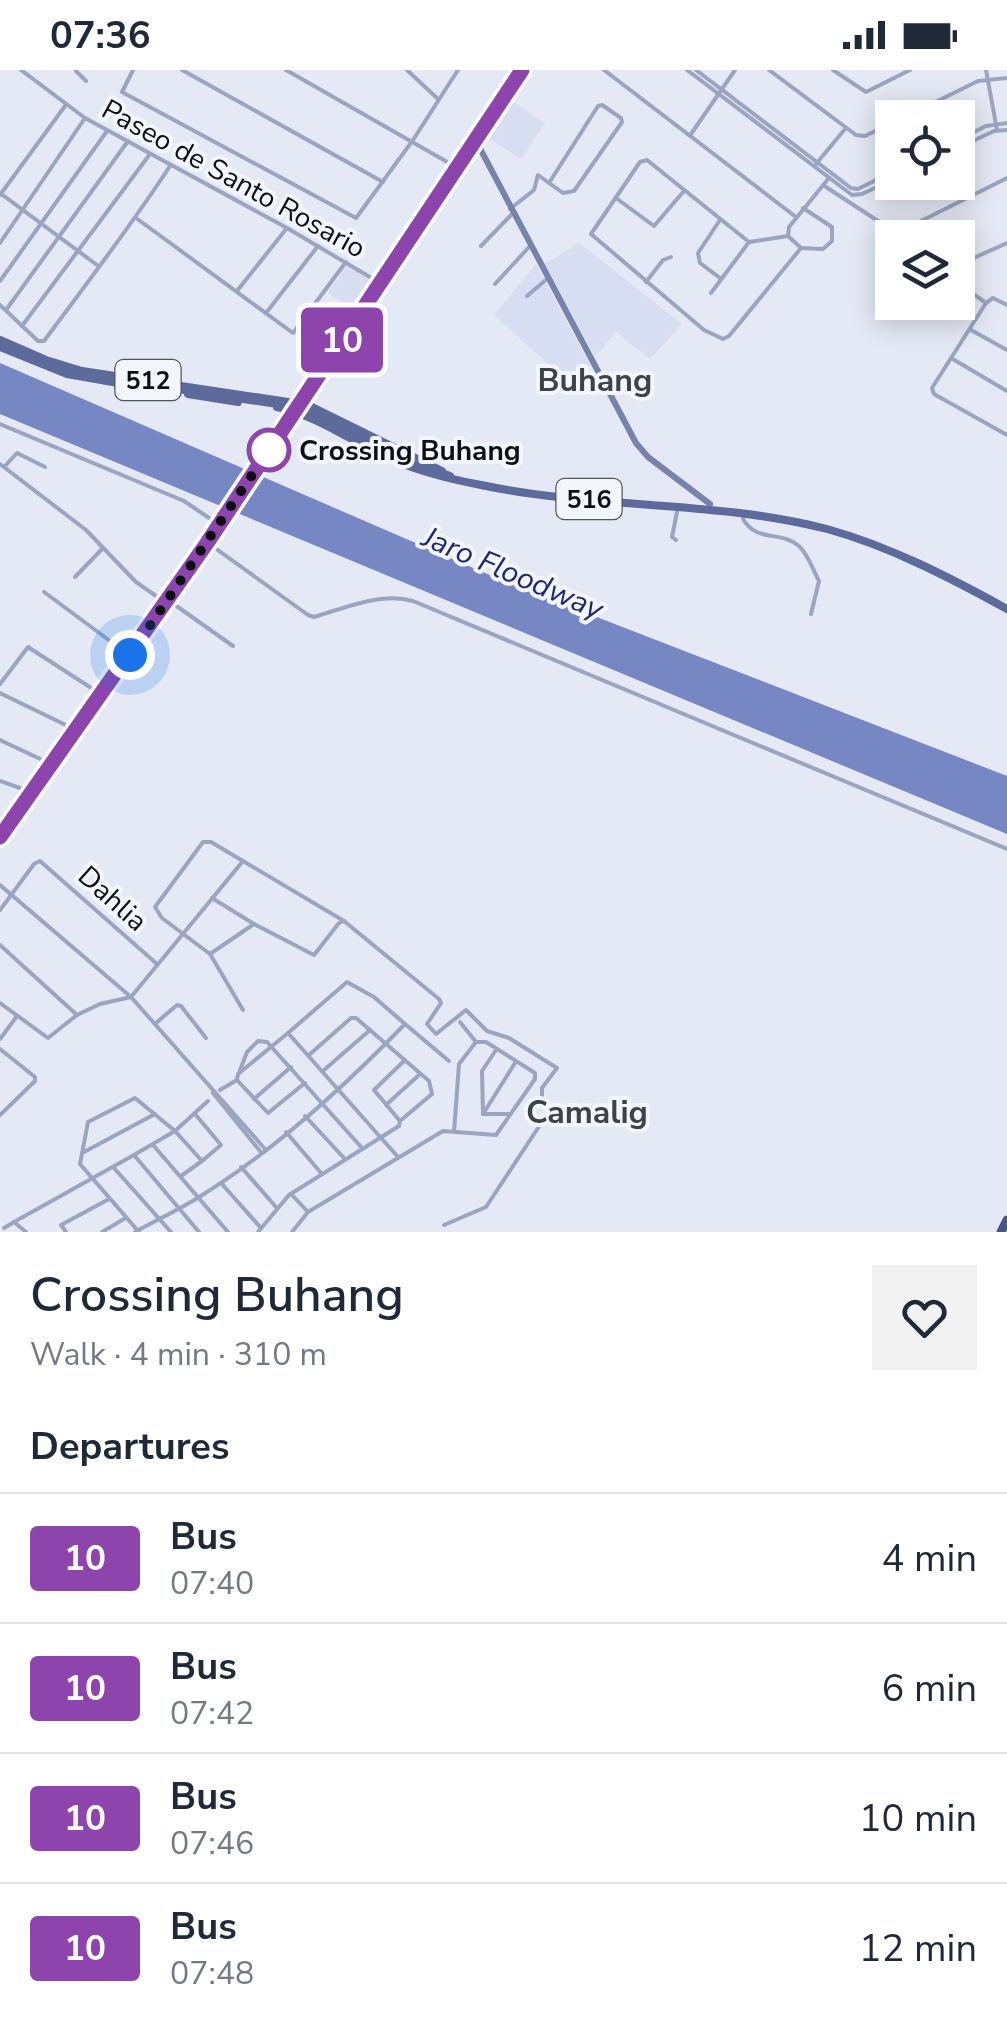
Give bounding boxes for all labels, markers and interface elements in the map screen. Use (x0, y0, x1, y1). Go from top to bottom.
text: 07:36 (50, 10, 151, 61)
street label: Paseo de Santo Rosario (95, 90, 372, 267)
map controls (875, 100, 975, 320)
button: locate (875, 100, 975, 200)
button: layers (875, 220, 975, 320)
line badge: 10 (297, 308, 387, 372)
text: 10 (321, 317, 363, 364)
district label: Buhang (538, 359, 652, 402)
road number: 512 (116, 360, 180, 400)
marker: Crossing Buhang (248, 429, 290, 471)
place label: Crossing Buhang (299, 432, 521, 470)
road number: 516 (556, 479, 622, 519)
water label: Jaro Floodway (414, 516, 611, 631)
your location (105, 630, 155, 680)
street label: Dahlia (69, 857, 155, 940)
district label: Camalig (526, 1091, 648, 1134)
text: Crossing Buhang (30, 1262, 404, 1328)
button: heart (872, 1265, 977, 1370)
text: Walk · 4 min · 310 m (30, 1333, 327, 1376)
text: Departures (30, 1421, 229, 1472)
text: Bus (170, 1511, 237, 1562)
text: 4 min (882, 1533, 977, 1584)
text: 10 (64, 1535, 106, 1582)
text: 07:40 (170, 1562, 254, 1605)
text: Bus (170, 1641, 237, 1692)
text: 6 min (882, 1663, 977, 1714)
text: 10 (64, 1665, 106, 1712)
text: 07:42 (170, 1692, 254, 1735)
text: Bus (170, 1771, 237, 1822)
text: 10 min (859, 1793, 977, 1844)
text: 10 (64, 1795, 106, 1842)
text: 07:46 (170, 1822, 254, 1865)
text: Bus (170, 1901, 237, 1952)
text: 12 min (859, 1923, 977, 1974)
text: 10 (64, 1925, 106, 1972)
text: 07:48 (170, 1952, 254, 1995)

